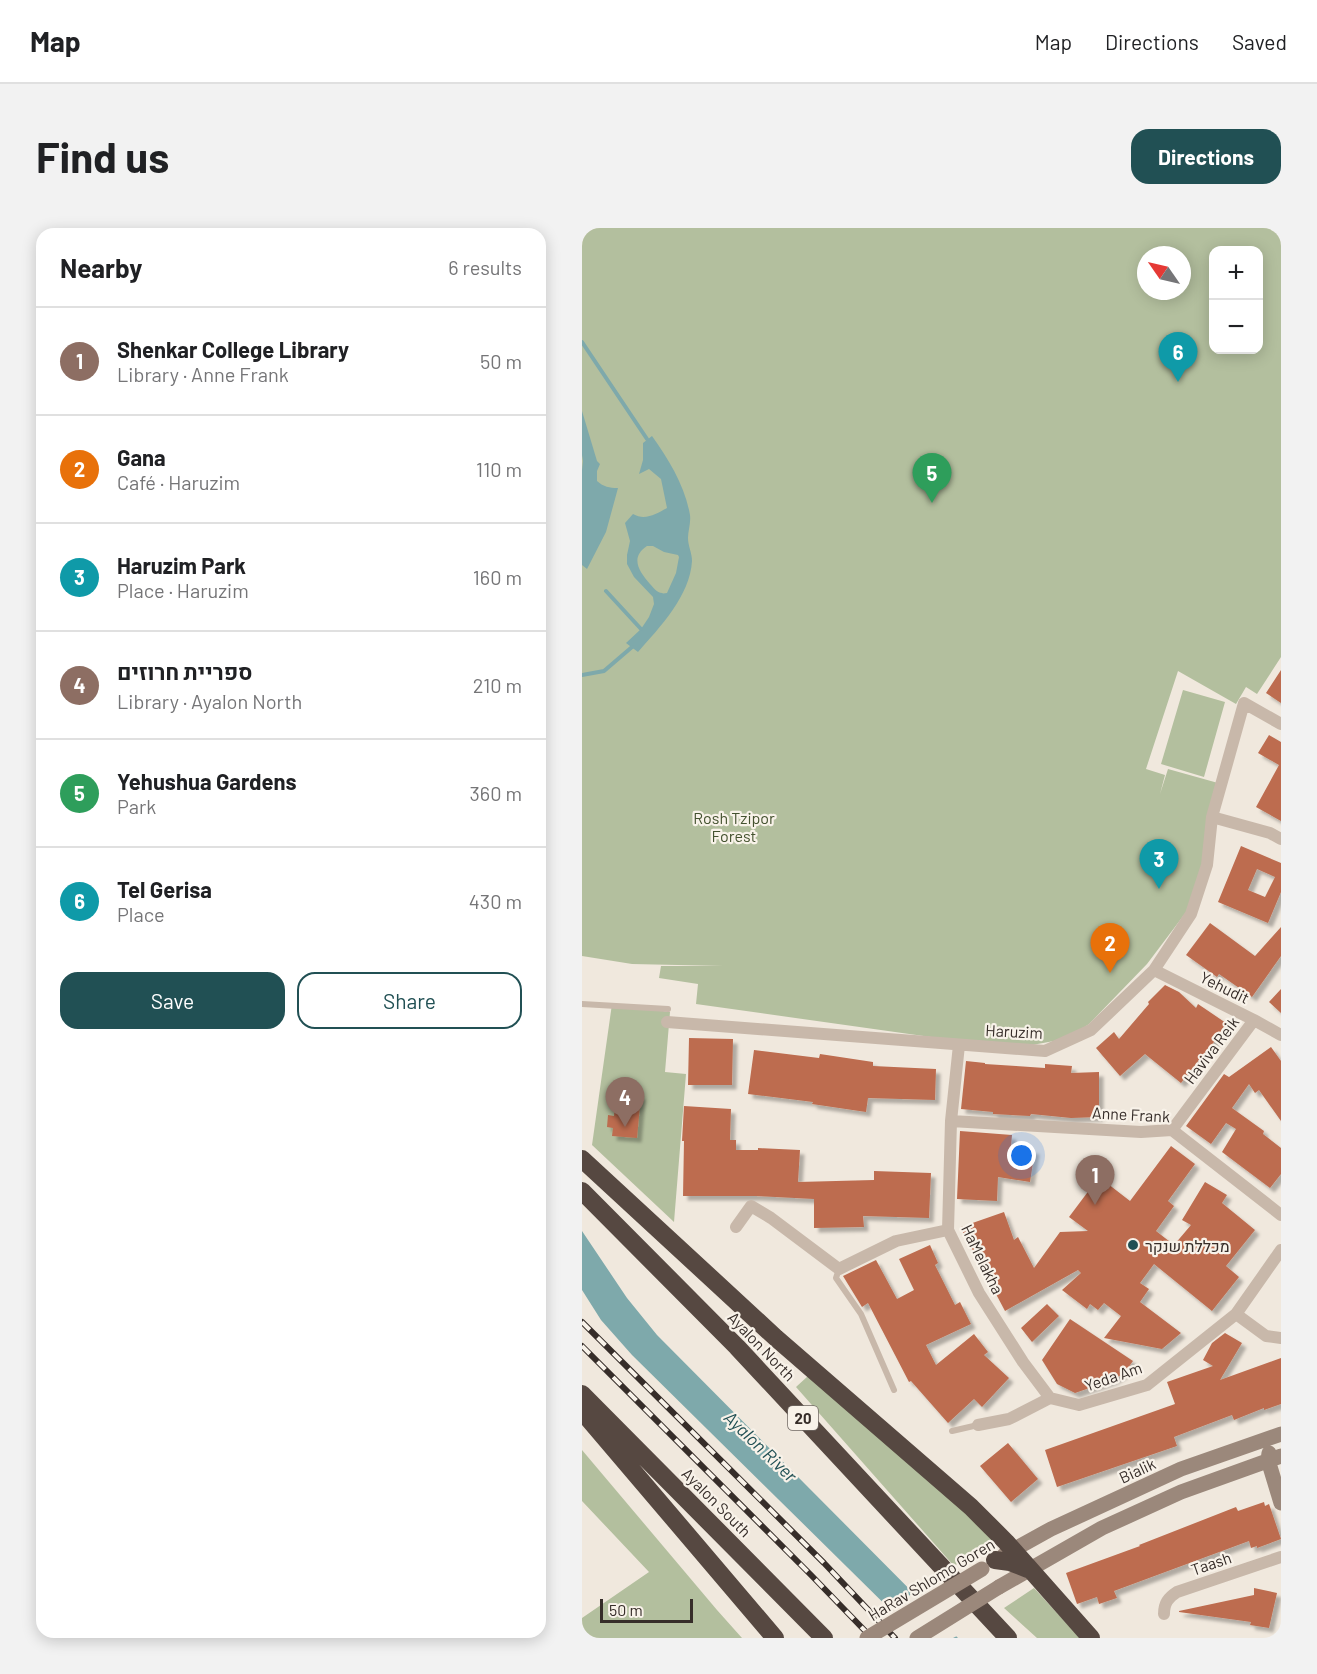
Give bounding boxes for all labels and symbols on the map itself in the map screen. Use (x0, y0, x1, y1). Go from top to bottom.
north arrow (1137, 246, 1191, 300)
pin: 6 (1158, 332, 1198, 382)
pin: 5 (912, 454, 952, 503)
park label: Rosh Tzipor Forest (693, 808, 775, 845)
pin: 3 (1140, 840, 1178, 889)
pin: 2 (1090, 924, 1130, 973)
street label: Yehudit (1197, 967, 1253, 1007)
street label: Haviva Reik (1180, 1013, 1242, 1087)
street label: Haruzim (985, 1020, 1043, 1042)
pin: 4 (606, 1078, 645, 1127)
street label: Anne Frank (1092, 1102, 1170, 1126)
your location (1007, 1141, 1036, 1170)
pin: 1 (1076, 1156, 1114, 1205)
street label: HaMelakha (958, 1221, 1008, 1297)
place label: מכללת שנקר (1145, 1236, 1230, 1255)
marker: מכללת שנקר (1126, 1238, 1140, 1252)
street label: Ayalon North (724, 1307, 800, 1385)
street label: Yeda Am (1082, 1357, 1144, 1395)
water label: Ayalon River (720, 1406, 802, 1486)
road number: 20 (788, 1406, 818, 1430)
street label: Bialik (1116, 1453, 1158, 1487)
street label: Ayalon South (678, 1463, 756, 1541)
street label: HaRav Shlomo Goren (864, 1534, 998, 1624)
street label: Taash (1188, 1547, 1234, 1579)
scale bar (600, 1596, 693, 1624)

